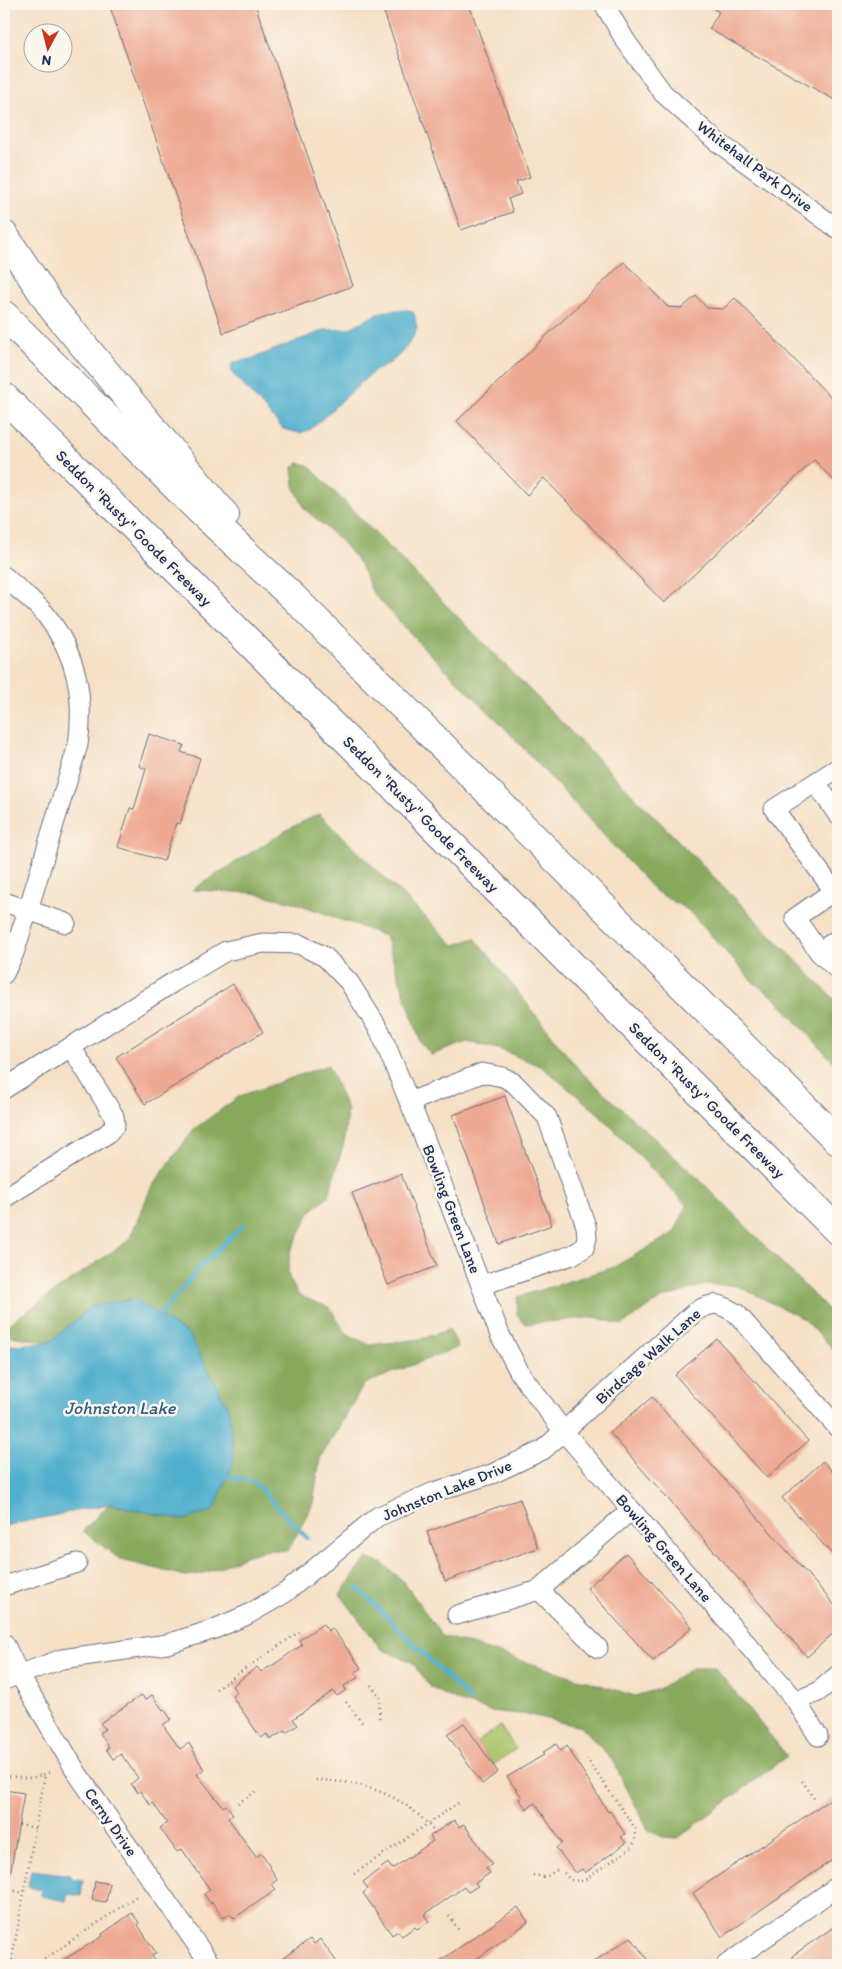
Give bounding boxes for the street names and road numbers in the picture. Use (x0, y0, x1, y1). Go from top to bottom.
street label: Whitehall Park Drive (693, 116, 817, 216)
street label: Seddon "Rusty" Goode Freeway (52, 446, 216, 610)
street label: Seddon "Rusty" Goode Freeway (339, 732, 503, 896)
street label: Seddon "Rusty" Goode Freeway (625, 1018, 789, 1182)
street label: Bowling Green Lane (419, 1142, 485, 1276)
street label: Birdcage Walk Lane (592, 1304, 705, 1408)
street label: Johnston Lake Drive (380, 1455, 515, 1525)
street label: Bowling Green Lane (612, 1490, 716, 1606)
street label: Cerny Drive (80, 1784, 142, 1860)

